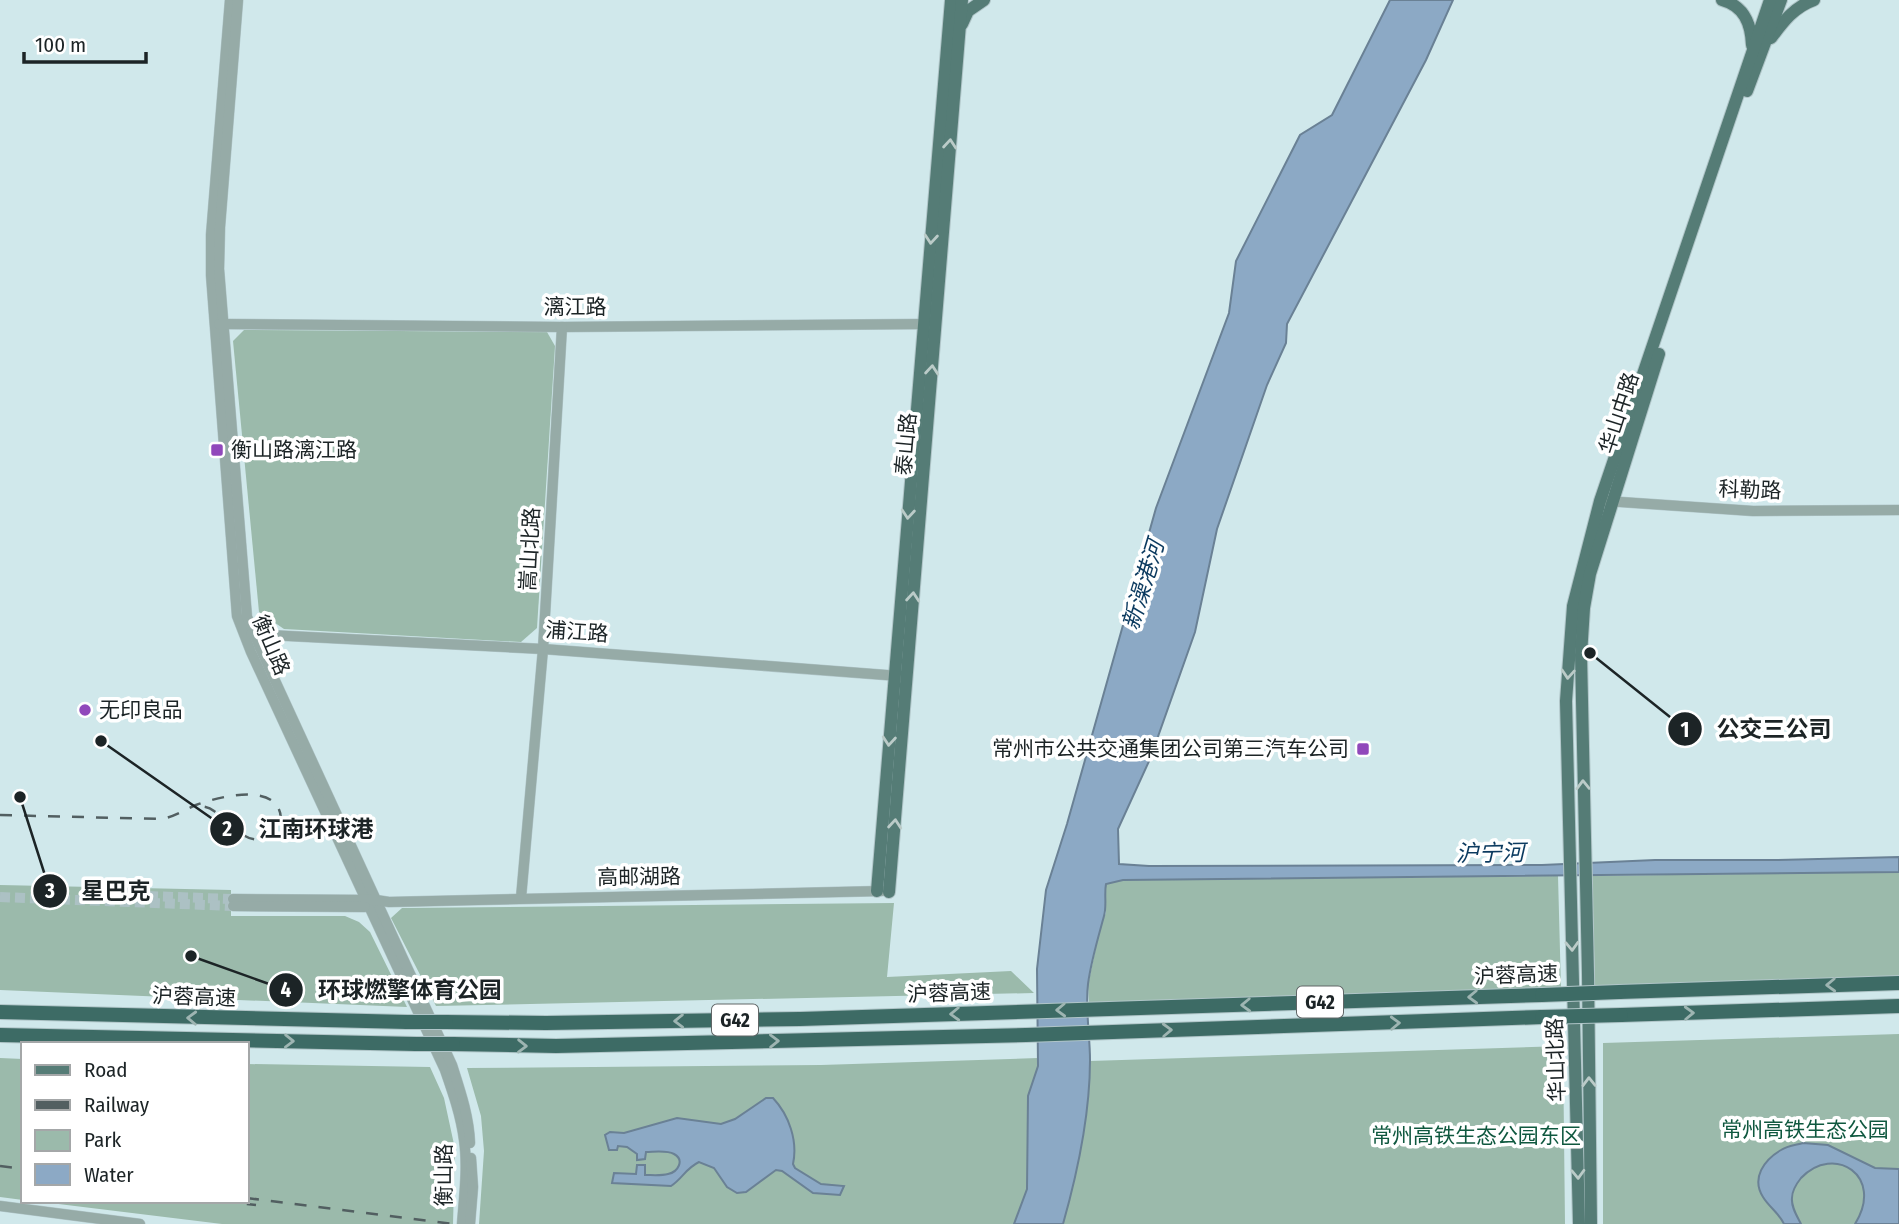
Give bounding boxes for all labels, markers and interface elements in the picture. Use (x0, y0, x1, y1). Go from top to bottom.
scale bar (24, 21, 147, 65)
text: 100 m (35, 32, 86, 58)
one-way arrow (942, 138, 957, 149)
one-way arrow (923, 233, 938, 245)
street label: 漓江路 (544, 294, 607, 320)
one-way arrow (924, 365, 939, 376)
street label: 华山中路 (1594, 369, 1644, 457)
street label: 泰山路 (890, 411, 922, 477)
place label: 衡山路漓江路 (231, 437, 357, 463)
marker: 衡山路漓江路 (209, 442, 225, 458)
street label: 科勒路 (1718, 476, 1782, 504)
street label: 嵩山北路 (515, 506, 545, 592)
one-way arrow (901, 509, 916, 520)
water label: 新澡港河 (1116, 533, 1171, 633)
one-way arrow (905, 591, 920, 602)
street label: 衡山路 (247, 611, 295, 679)
street label: 浦江路 (545, 617, 609, 647)
one-way arrow (1561, 669, 1576, 680)
place label: 无印良品 (99, 697, 183, 723)
marker: 无印良品 (77, 702, 93, 718)
callout: 公交三公司 (1668, 707, 1846, 751)
text: 公交三公司 (1717, 715, 1832, 743)
text: 1 (1681, 717, 1689, 743)
one-way arrow (882, 736, 897, 747)
place label: 常州市公共交通集团公司第三汽车公司 (992, 736, 1349, 762)
marker: 常州市公共交通集团公司第三汽车公司 (1355, 741, 1371, 757)
one-way arrow (1575, 780, 1591, 790)
callout: 江南环球港 (209, 807, 387, 851)
text: 江南环球港 (259, 815, 374, 843)
text: 2 (221, 816, 232, 842)
one-way arrow (887, 818, 902, 829)
water label: 沪宁河 (1455, 838, 1529, 868)
street label: 高邮湖路 (597, 863, 681, 891)
callout: 星巴克 (32, 869, 164, 913)
text: 星巴克 (82, 877, 151, 905)
text: 3 (44, 878, 55, 904)
one-way arrow (1564, 941, 1580, 952)
street label: 沪蓉高速 (1474, 961, 1558, 989)
callout: 环球燃擎体育公园 (269, 968, 516, 1012)
text: 环球燃擎体育公园 (318, 976, 502, 1004)
text: 4 (281, 977, 292, 1003)
one-way arrow (1825, 978, 1836, 993)
street label: 沪蓉高速 (907, 979, 991, 1007)
street label: 沪蓉高速 (152, 983, 236, 1011)
road number: G42 (1297, 986, 1343, 1018)
one-way arrow (1468, 990, 1479, 1005)
one-way arrow (1240, 997, 1251, 1013)
one-way arrow (1055, 1003, 1066, 1018)
road number: G42 (712, 1004, 758, 1036)
one-way arrow (949, 1006, 960, 1021)
one-way arrow (1684, 1006, 1695, 1021)
one-way arrow (186, 1010, 197, 1025)
one-way arrow (673, 1013, 683, 1029)
one-way arrow (1390, 1016, 1401, 1031)
street label: 华山北路 (1542, 1018, 1570, 1102)
one-way arrow (1163, 1022, 1173, 1038)
one-way arrow (284, 1033, 294, 1049)
one-way arrow (769, 1033, 779, 1049)
one-way arrow (516, 1038, 527, 1053)
legend (21, 1042, 248, 1203)
text: Road (84, 1057, 128, 1083)
one-way arrow (1581, 1077, 1597, 1087)
text: Railway (84, 1092, 150, 1118)
park label: 常州高铁生态公园 (1721, 1117, 1889, 1143)
park label: 常州高铁生态公园东区 (1371, 1123, 1581, 1149)
text: Park (84, 1127, 122, 1153)
street label: 衡山路 (431, 1144, 457, 1207)
text: Water (84, 1162, 134, 1188)
one-way arrow (1570, 1169, 1586, 1179)

